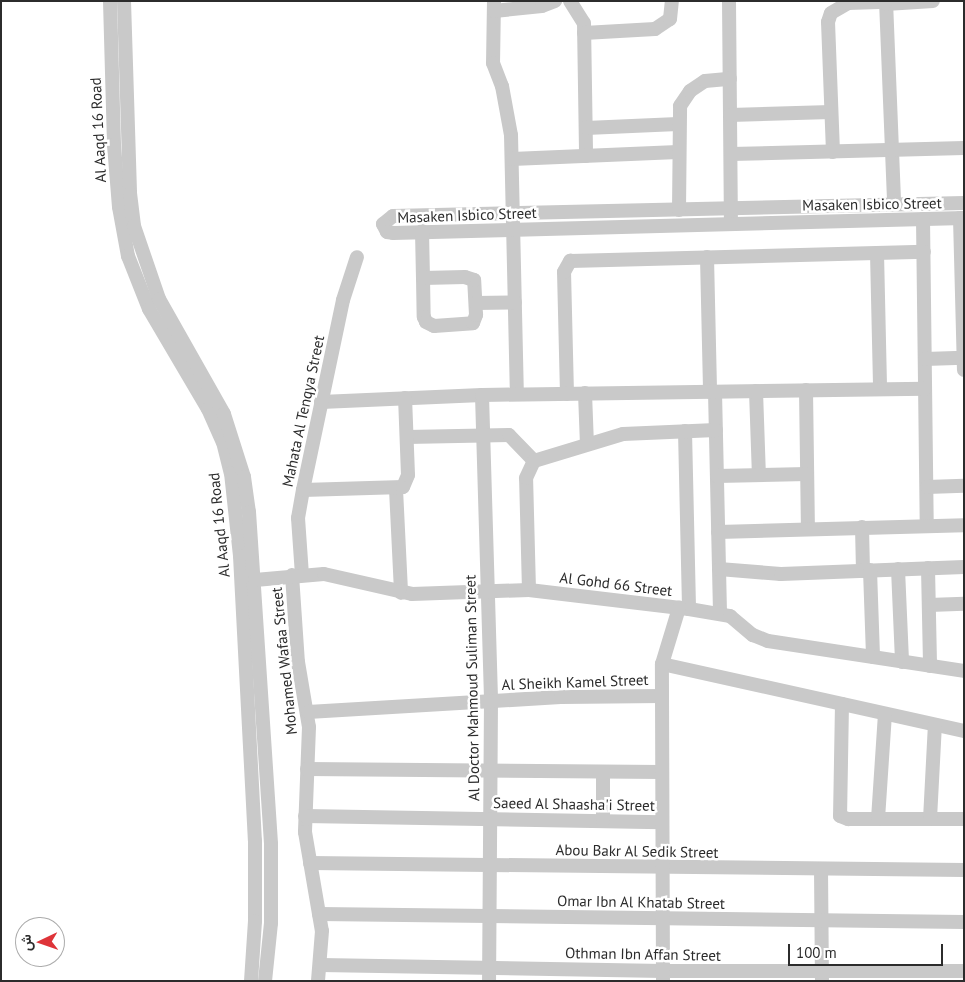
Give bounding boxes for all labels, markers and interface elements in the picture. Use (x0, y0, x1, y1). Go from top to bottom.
street label: Al Aaqd 16 Road (86, 77, 110, 183)
street label: Masaken Isbico Street (802, 194, 942, 214)
street label: Masaken Isbico Street (397, 204, 537, 226)
street label: Mahata Al Tenqya Street (278, 333, 328, 489)
street label: Al Aaqd 16 Road (205, 472, 233, 578)
street label: Al Gohd 66 Street (559, 568, 673, 600)
street label: Al Doctor Mahmoud Suliman Street (461, 575, 483, 801)
street label: Mohamed Wafaa Street (267, 586, 301, 736)
street label: Al Sheikh Kamel Street (501, 670, 649, 694)
street label: Saeed Al Shaasha'i Street (493, 794, 655, 814)
street label: Abou Bakr Al Sedik Street (555, 841, 719, 861)
street label: Omar Ibn Al Khatab Street (557, 892, 725, 912)
north arrow (15, 917, 65, 967)
text: ش (17, 934, 35, 952)
scale bar (790, 934, 945, 966)
text: 100 m (796, 943, 837, 962)
street label: Othman Ibn Affan Street (565, 944, 721, 964)

